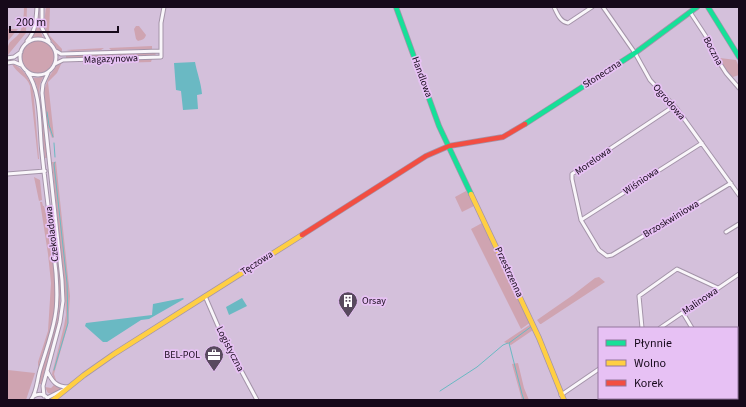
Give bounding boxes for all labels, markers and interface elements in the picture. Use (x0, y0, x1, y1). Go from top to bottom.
scale bar (10, 8, 118, 34)
text: 200 m (16, 14, 46, 31)
street label: Boczna (700, 34, 726, 68)
street label: Magazynowa (84, 51, 138, 67)
street label: Handlowa (408, 55, 436, 99)
street label: Słoneczna (580, 56, 624, 92)
street label: Ogrodowa (649, 81, 689, 123)
street label: Morelowa (572, 143, 614, 179)
street label: Wiśniowa (621, 164, 661, 198)
street label: Brzoskwiniowa (640, 197, 702, 241)
street label: Czekoladowa (42, 206, 62, 262)
street label: Przestrzenna (491, 245, 527, 299)
street label: Tęczowa (238, 247, 276, 279)
street label: Malinowa (679, 284, 721, 318)
building icon: Orsay (337, 290, 359, 318)
place label: Orsay (362, 294, 386, 308)
street label: Logistyczna (213, 324, 247, 374)
legend (598, 327, 738, 399)
text: Płynnie (634, 335, 672, 352)
office icon: BEL-POL (203, 344, 225, 372)
place label: BEL-POL (164, 348, 200, 362)
text: Wolno (634, 355, 666, 372)
text: Korek (634, 375, 663, 392)

